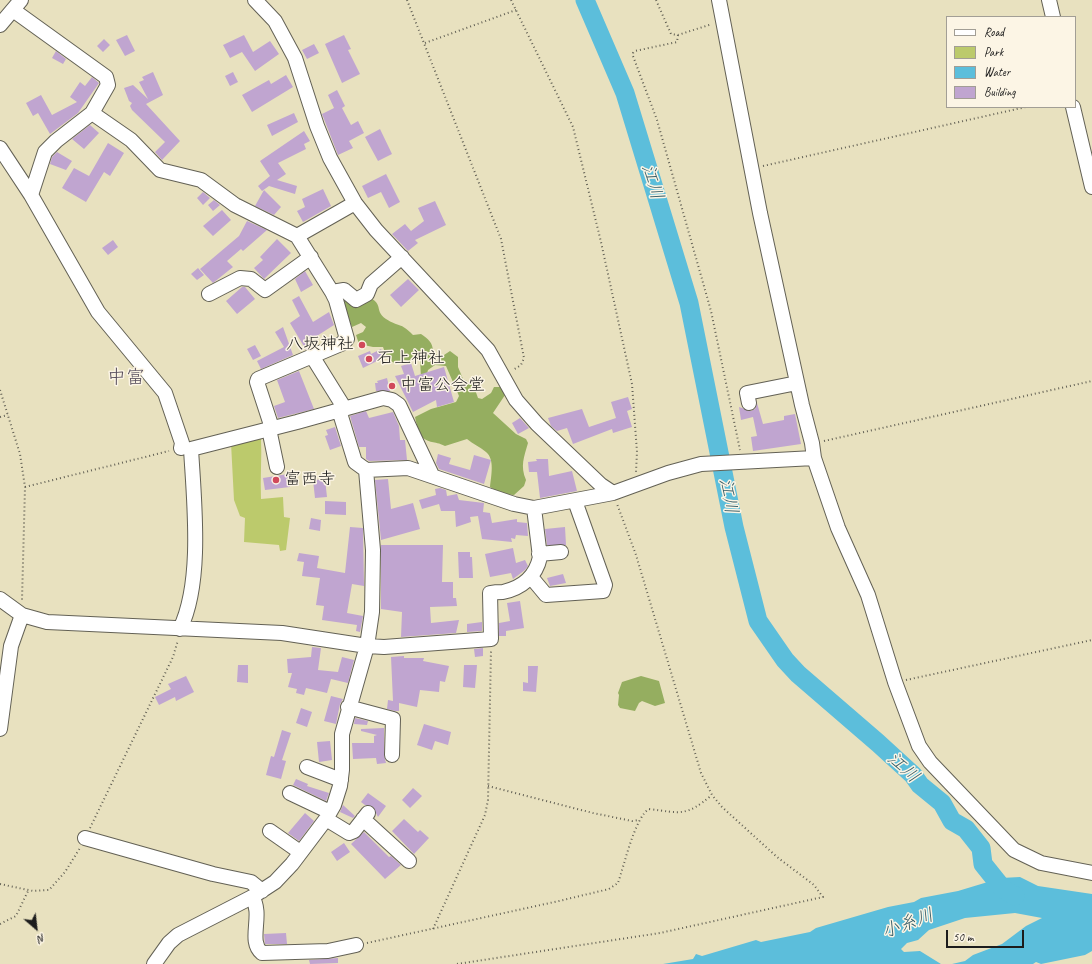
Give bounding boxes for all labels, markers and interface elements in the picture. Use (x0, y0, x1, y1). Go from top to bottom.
legend (946, 16, 1076, 108)
text: Road (984, 24, 1004, 40)
text: Park (984, 44, 1003, 60)
text: Water (984, 64, 1010, 80)
text: Building (984, 84, 1016, 100)
water label: 江川 (636, 162, 668, 202)
place label: 八坂神社 (286, 335, 354, 355)
marker: 八坂神社 (357, 340, 367, 350)
place label: 石上神社 (377, 349, 445, 369)
marker: 石上神社 (364, 354, 374, 364)
district label: 中富 (107, 367, 145, 389)
place label: 中富公会堂 (400, 376, 485, 396)
marker: 中富公会堂 (387, 381, 397, 391)
place label: 富西寺 (284, 470, 335, 490)
marker: 富西寺 (271, 475, 281, 485)
water label: 江川 (714, 476, 742, 516)
water label: 江川 (882, 748, 924, 788)
water label: 小糸川 (879, 905, 937, 943)
north arrow (16, 908, 56, 948)
scale bar (948, 922, 1026, 948)
text: 50 m (953, 929, 973, 945)
text: N (35, 931, 48, 946)

